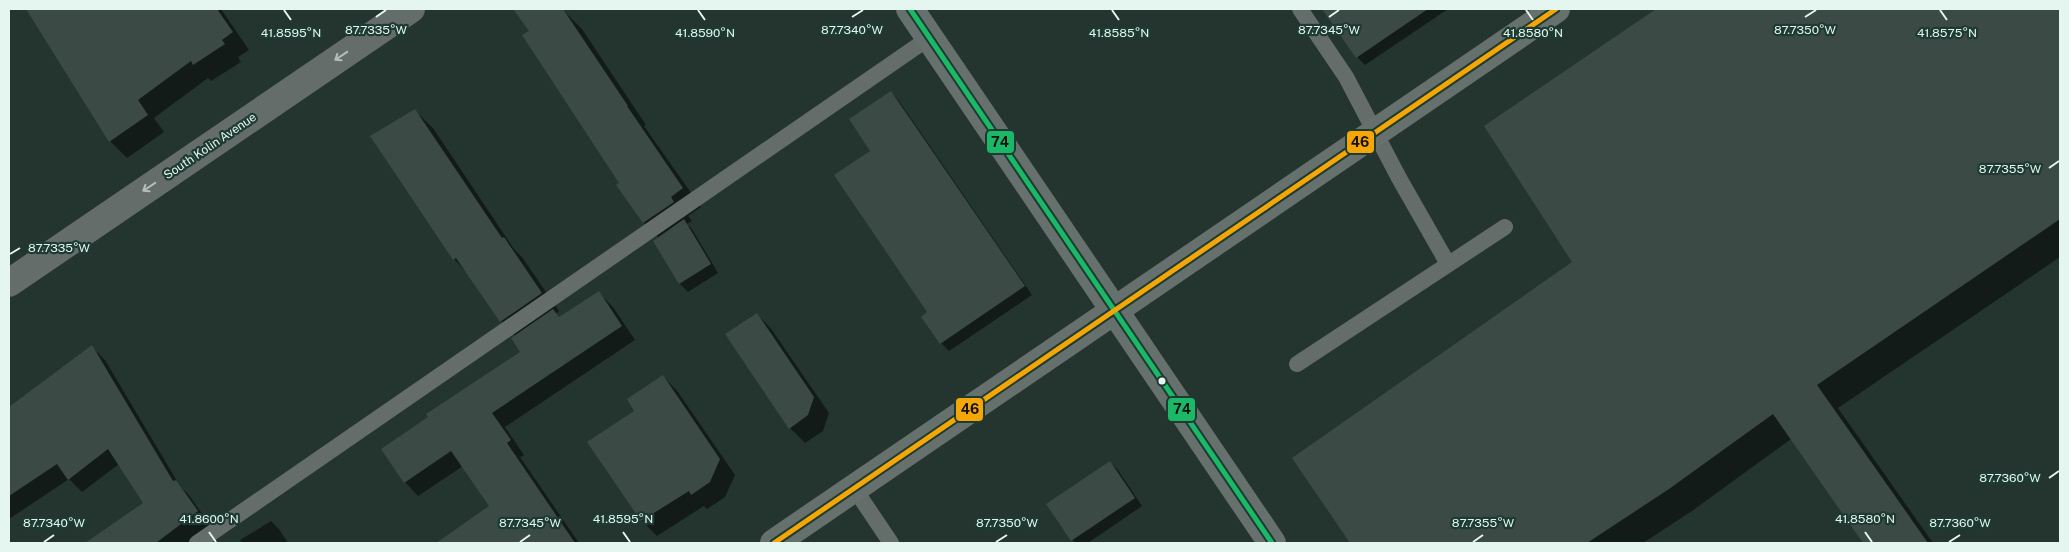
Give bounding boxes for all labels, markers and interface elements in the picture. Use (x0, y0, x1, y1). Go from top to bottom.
text: 87.7335°W (345, 23, 408, 37)
text: 87.7340°W (821, 23, 883, 37)
text: 87.7345°W (1298, 23, 1361, 37)
text: 87.7350°W (1774, 23, 1837, 37)
text: 41.8595°N (261, 26, 321, 40)
text: 41.8590°N (675, 26, 735, 40)
text: 41.8585°N (1089, 26, 1149, 40)
text: 41.8580°N (1503, 26, 1563, 40)
text: 41.8575°N (1917, 26, 1977, 40)
one-way arrow (335, 51, 349, 61)
street label: South Kolin Avenue (161, 110, 259, 182)
line badge: 74 (986, 130, 1015, 154)
line badge: 46 (1346, 130, 1375, 154)
text: 74 (991, 134, 1009, 150)
text: 46 (1351, 134, 1369, 150)
text: 87.7355°W (1979, 162, 2042, 176)
one-way arrow (143, 182, 157, 192)
text: 87.7335°W (28, 241, 91, 255)
unlabelled marker (1157, 376, 1167, 386)
line badge: 46 (955, 397, 984, 422)
line badge: 74 (1167, 397, 1196, 422)
text: 46 (961, 401, 979, 417)
text: 74 (1173, 401, 1191, 417)
text: 87.7360°W (1979, 471, 2041, 485)
text: 41.8600°N (179, 512, 239, 526)
text: 41.8595°N (593, 512, 653, 526)
text: 41.8580°N (1835, 512, 1895, 526)
text: 87.7340°W (23, 516, 85, 530)
text: 87.7345°W (499, 516, 562, 530)
text: 87.7350°W (976, 516, 1039, 530)
text: 87.7355°W (1452, 516, 1515, 530)
text: 87.7360°W (1929, 516, 1991, 530)

